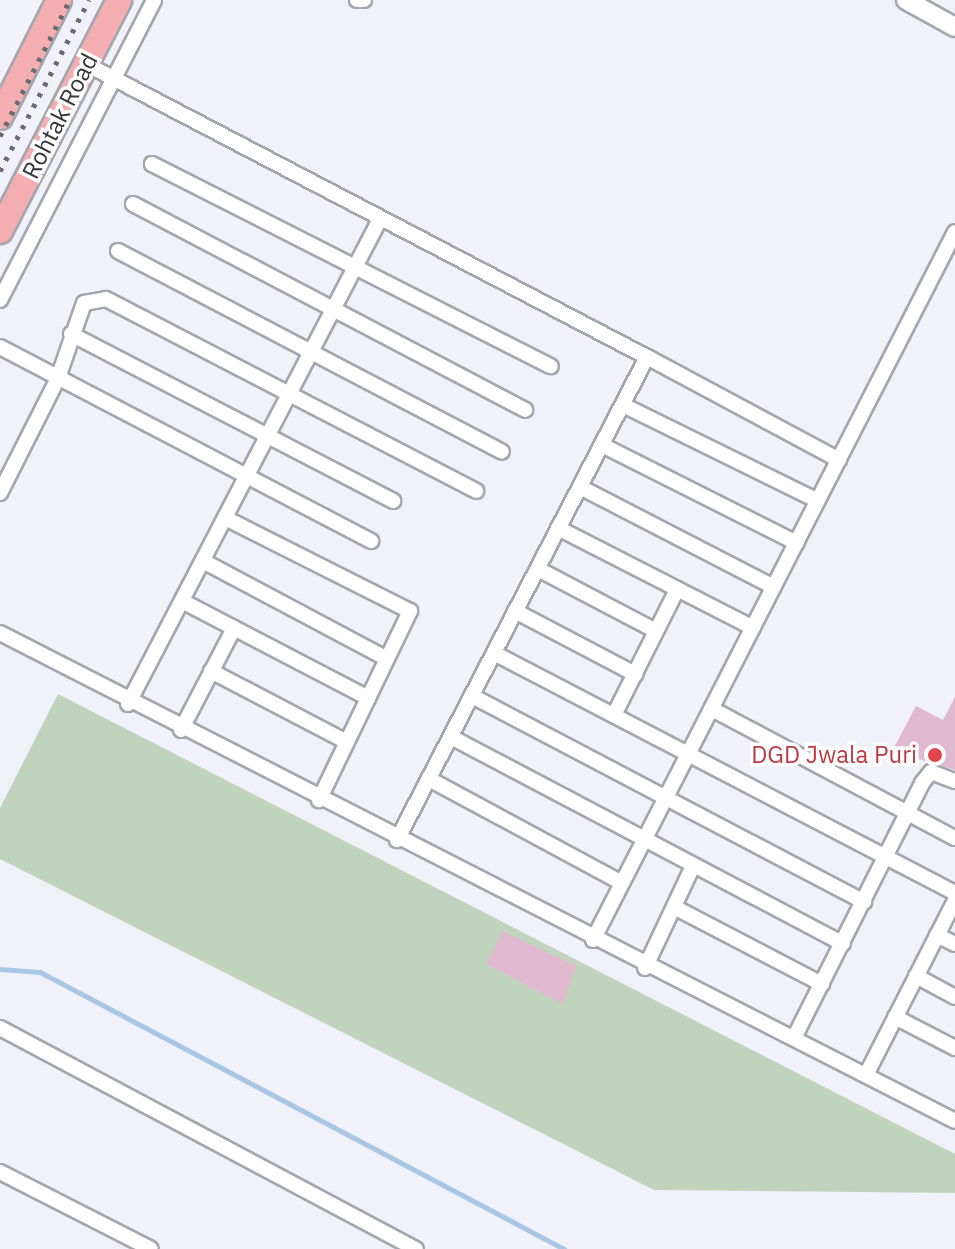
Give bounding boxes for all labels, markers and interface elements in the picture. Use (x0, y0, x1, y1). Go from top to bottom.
street label: Rohtak Road (16, 49, 104, 183)
place label: DGD Jwala Puri (751, 741, 917, 769)
marker: DGD Jwala Puri (924, 744, 946, 766)

